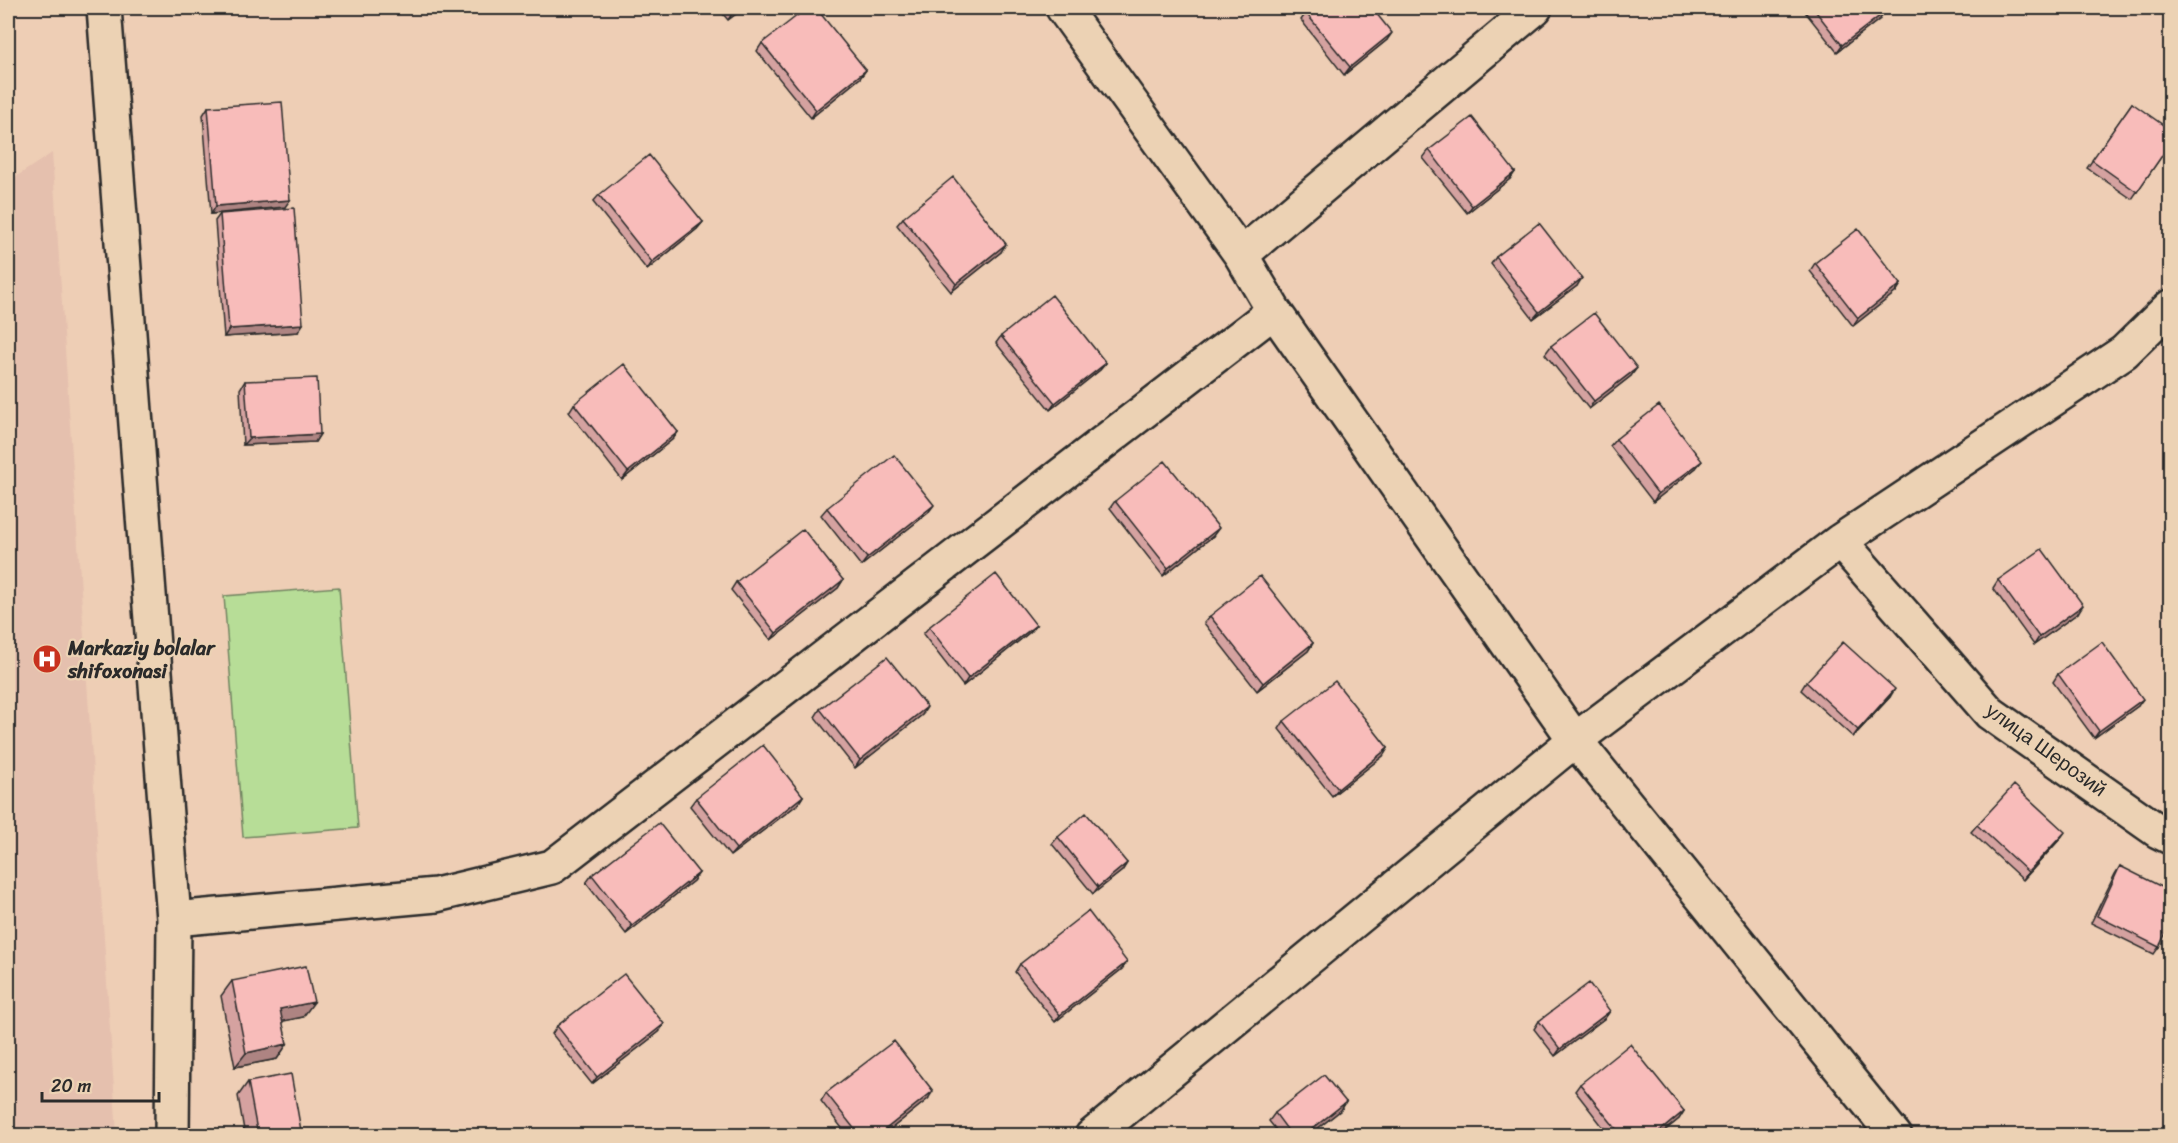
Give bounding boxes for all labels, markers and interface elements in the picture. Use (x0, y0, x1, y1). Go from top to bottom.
place label: Markaziy bolalar shifoxonasi (67, 631, 216, 689)
hospital icon: Markaziy bolalar shifoxonasi (31, 643, 63, 675)
street label: улица Шерозий (1978, 694, 2114, 806)
scale bar (42, 1065, 159, 1103)
text: 20 m (51, 1070, 91, 1102)

